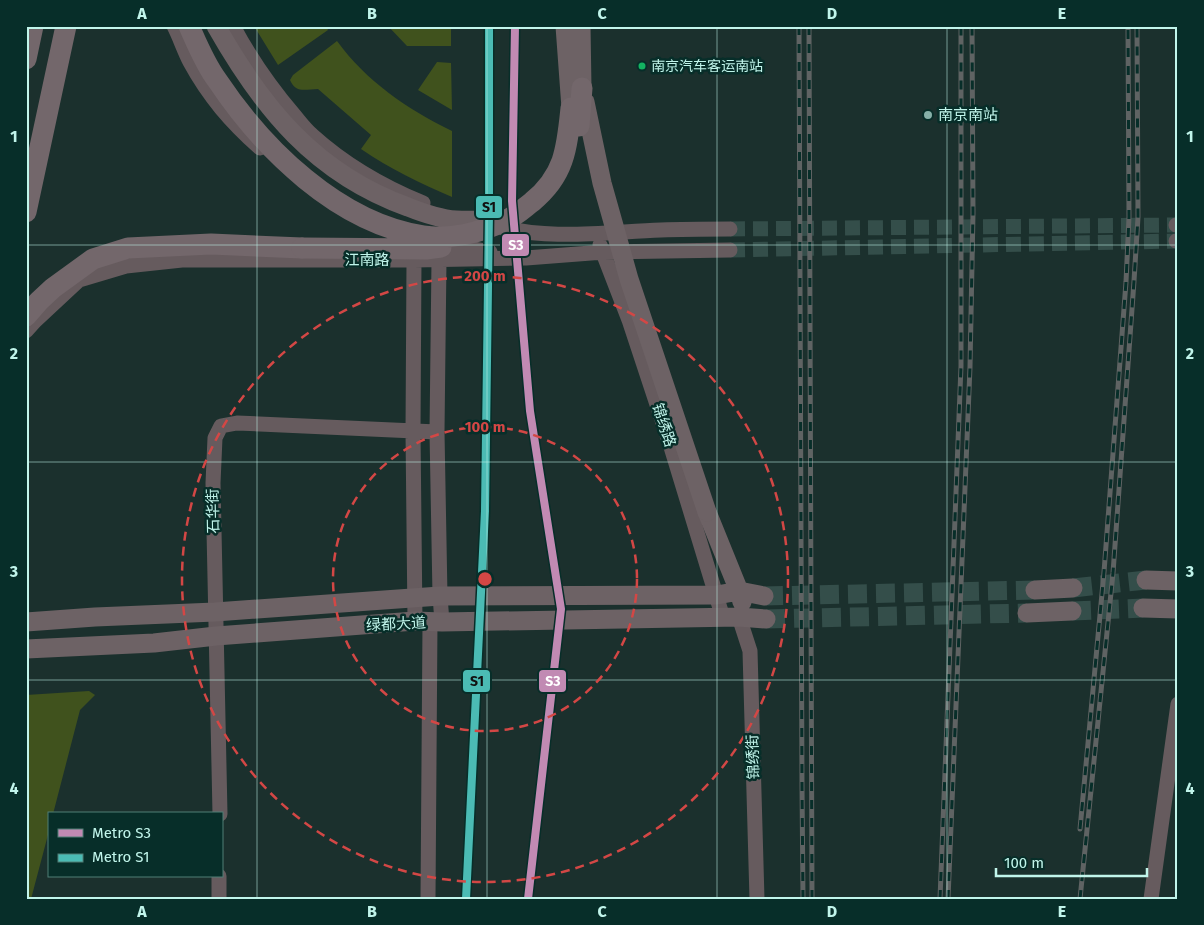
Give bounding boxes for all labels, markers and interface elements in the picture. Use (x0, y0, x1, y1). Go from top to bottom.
text: A (136, 4, 147, 23)
text: B (367, 4, 377, 23)
text: C (597, 4, 607, 23)
text: D (827, 4, 837, 23)
text: E (1058, 4, 1066, 23)
place label: 南京汽车客运南站 (651, 58, 763, 75)
marker: 南京汽车客运南站 (637, 61, 647, 71)
place label: 南京南站 (938, 106, 998, 124)
marker: 南京南站 (922, 109, 934, 121)
text: 1 (10, 127, 18, 146)
text: 1 (1186, 127, 1194, 146)
line badge: S1 (475, 195, 503, 219)
text: S1 (482, 199, 496, 216)
line badge: S3 (501, 233, 530, 257)
text: S3 (508, 237, 524, 254)
street label: 江南路 (344, 251, 390, 269)
text: 200 m (464, 267, 506, 285)
text: 2 (10, 344, 18, 363)
text: 2 (1186, 344, 1194, 363)
street label: 锦绣路 (648, 401, 680, 449)
text: 100 m (465, 418, 505, 436)
street label: 石华街 (204, 488, 222, 534)
text: 3 (9, 562, 18, 581)
text: 3 (1185, 562, 1194, 581)
centre of rings (476, 570, 494, 588)
street label: 绿都大道 (366, 613, 426, 635)
line badge: S1 (462, 669, 491, 693)
line badge: S3 (538, 669, 567, 693)
text: S1 (470, 673, 484, 690)
text: S3 (545, 673, 561, 690)
street label: 锦绣街 (743, 734, 763, 780)
text: 4 (9, 779, 19, 798)
text: 4 (1185, 779, 1195, 798)
legend (48, 812, 222, 878)
text: Metro S3 (92, 824, 151, 842)
scale bar (996, 845, 1148, 877)
text: Metro S1 (92, 848, 150, 866)
text: 100 m (1004, 854, 1044, 872)
text: A (136, 902, 147, 921)
text: B (367, 902, 377, 921)
text: C (597, 902, 607, 921)
text: D (827, 902, 837, 921)
text: E (1058, 902, 1066, 921)

